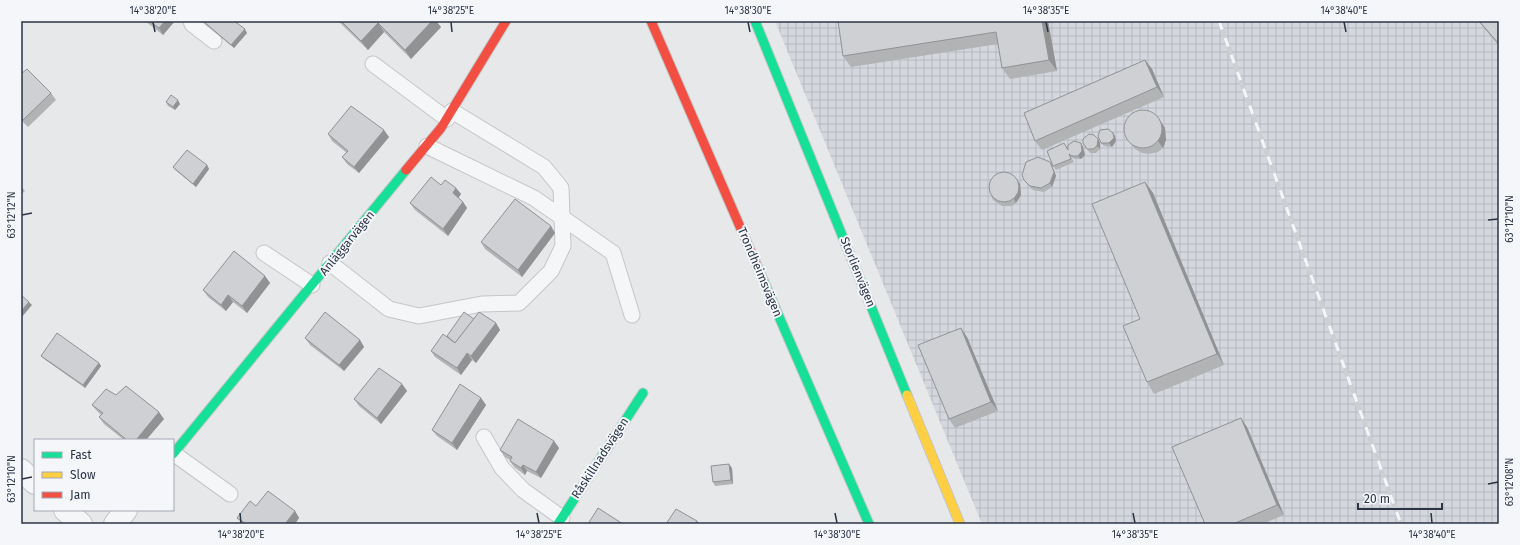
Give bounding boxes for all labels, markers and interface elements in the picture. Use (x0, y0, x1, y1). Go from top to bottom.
text: 14°38'20"E (129, 5, 177, 17)
text: 14°38'25"E (428, 5, 474, 17)
text: 14°38'30"E (724, 5, 772, 17)
text: 14°38'35"E (1023, 5, 1069, 17)
text: 14°38'40"E (1320, 5, 1368, 17)
text: 63°12'12"N (6, 191, 18, 239)
text: 63°12'10"N (1504, 195, 1516, 243)
street label: Anläggarvägen (317, 208, 377, 278)
street label: Trondheimsvägen (735, 225, 785, 319)
street label: Storlienvägen (838, 235, 878, 309)
street label: Råskillnadsvägen (569, 415, 631, 501)
legend (34, 439, 174, 511)
text: Fast (70, 448, 92, 462)
text: 63°12'10"N (6, 455, 18, 503)
text: 63°12'08"N (1504, 458, 1516, 506)
text: Slow (70, 468, 96, 482)
scale bar (1358, 485, 1442, 511)
text: Jam (70, 488, 90, 502)
text: 20 m (1364, 492, 1390, 506)
text: 14°38'20"E (217, 529, 265, 541)
text: 14°38'25"E (516, 529, 562, 541)
text: 14°38'30"E (813, 529, 861, 541)
text: 14°38'35"E (1112, 529, 1158, 541)
text: 14°38'40"E (1408, 529, 1456, 541)

